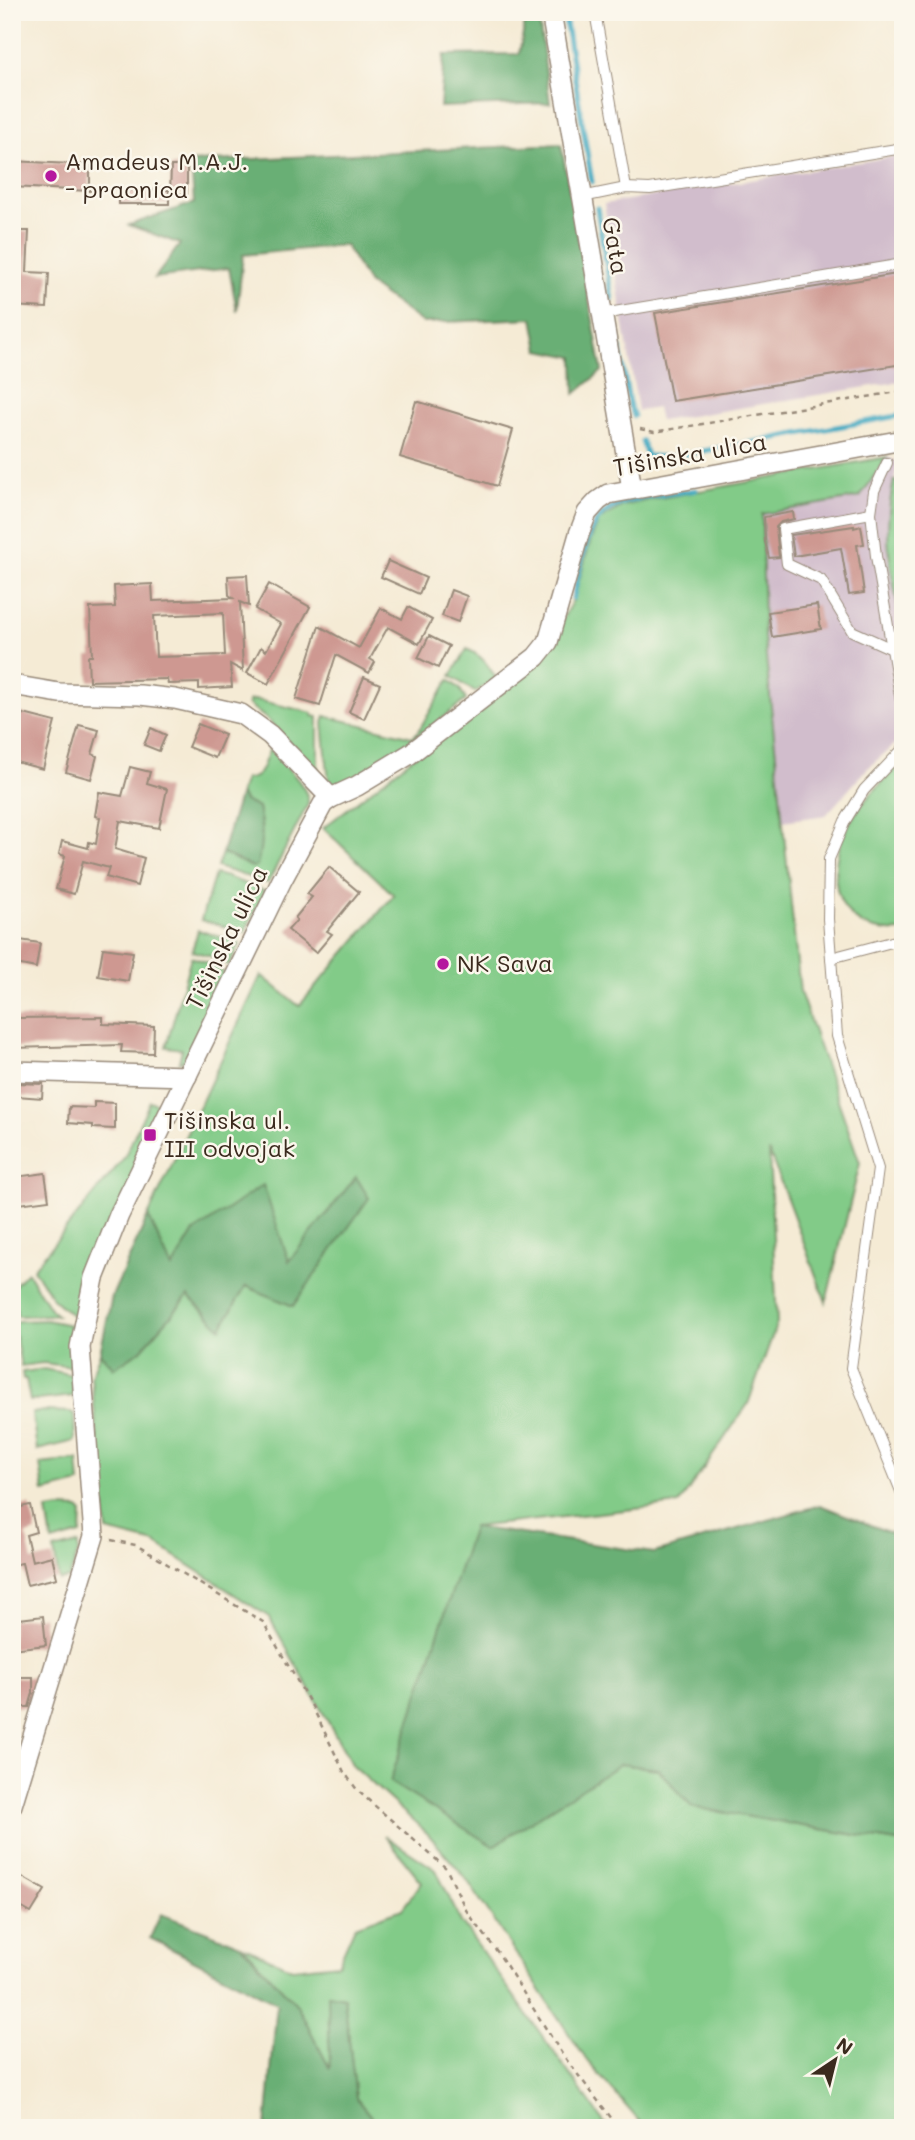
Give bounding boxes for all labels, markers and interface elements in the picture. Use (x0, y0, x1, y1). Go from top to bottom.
place label: Amadeus M.A.J. - praonica (65, 145, 248, 204)
marker: Amadeus M.A.J. - praonica (43, 168, 59, 184)
street label: Gata (596, 214, 637, 277)
street label: Tišinska ulica (610, 425, 769, 482)
street label: Tišinska ulica (178, 861, 274, 1014)
place label: NK Sava (457, 947, 553, 978)
marker: NK Sava (435, 956, 451, 972)
place label: Tišinska ul. III odvojak (164, 1104, 295, 1163)
marker: Tišinska ul. III odvojak (142, 1127, 158, 1143)
north arrow (800, 2024, 870, 2094)
text: N (832, 2031, 858, 2060)

